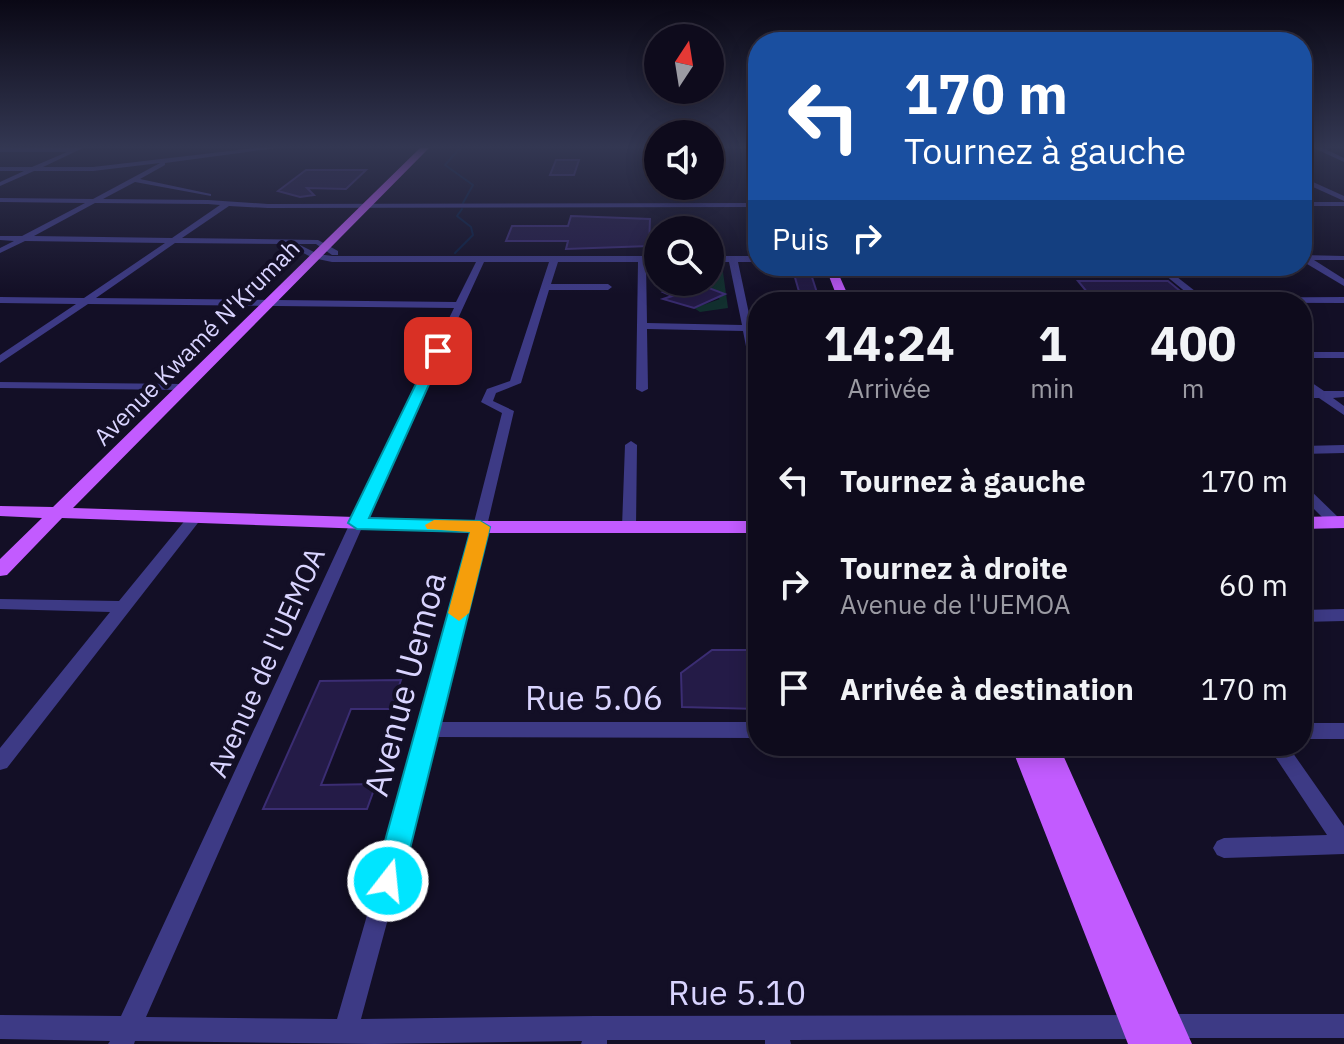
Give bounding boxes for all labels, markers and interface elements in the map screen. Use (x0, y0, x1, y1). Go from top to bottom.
north arrow (644, 24, 724, 104)
map controls (644, 24, 724, 296)
text: 170 m (904, 57, 1068, 129)
icon: left (772, 64, 876, 168)
button: sound (644, 120, 724, 200)
text: Tournez à gauche (904, 127, 1186, 174)
button: search (644, 216, 724, 296)
icon: right (845, 216, 889, 260)
text: Puis (772, 219, 829, 258)
street label: Avenue Kwamé N'Krumah (86, 232, 306, 452)
text: 14:24 (824, 312, 955, 374)
text: 1 (1038, 312, 1067, 374)
text: 400 (1150, 312, 1236, 374)
pin (404, 317, 472, 385)
icon: arrive (416, 329, 460, 373)
text: Arrivée (847, 371, 931, 405)
text: min (1030, 371, 1074, 405)
text: m (1182, 371, 1204, 405)
icon: left (772, 458, 816, 502)
text: Tournez à gauche (840, 461, 1086, 500)
text: 170 m (1201, 461, 1288, 500)
street label: Avenue de l'UEMOA (198, 541, 333, 783)
text: Tournez à droite (840, 548, 1068, 587)
icon: right (772, 562, 816, 606)
text: 60 m (1219, 565, 1288, 604)
street label: Avenue Uemoa (353, 567, 455, 801)
text: Avenue de l'UEMOA (840, 587, 1070, 621)
icon: arrive (772, 666, 816, 710)
text: Arrivée à destination (840, 669, 1134, 708)
text: 170 m (1201, 669, 1288, 708)
street label: Rue 5.06 (525, 675, 663, 719)
position arrow (346, 839, 430, 923)
street label: Rue 5.10 (668, 970, 806, 1014)

